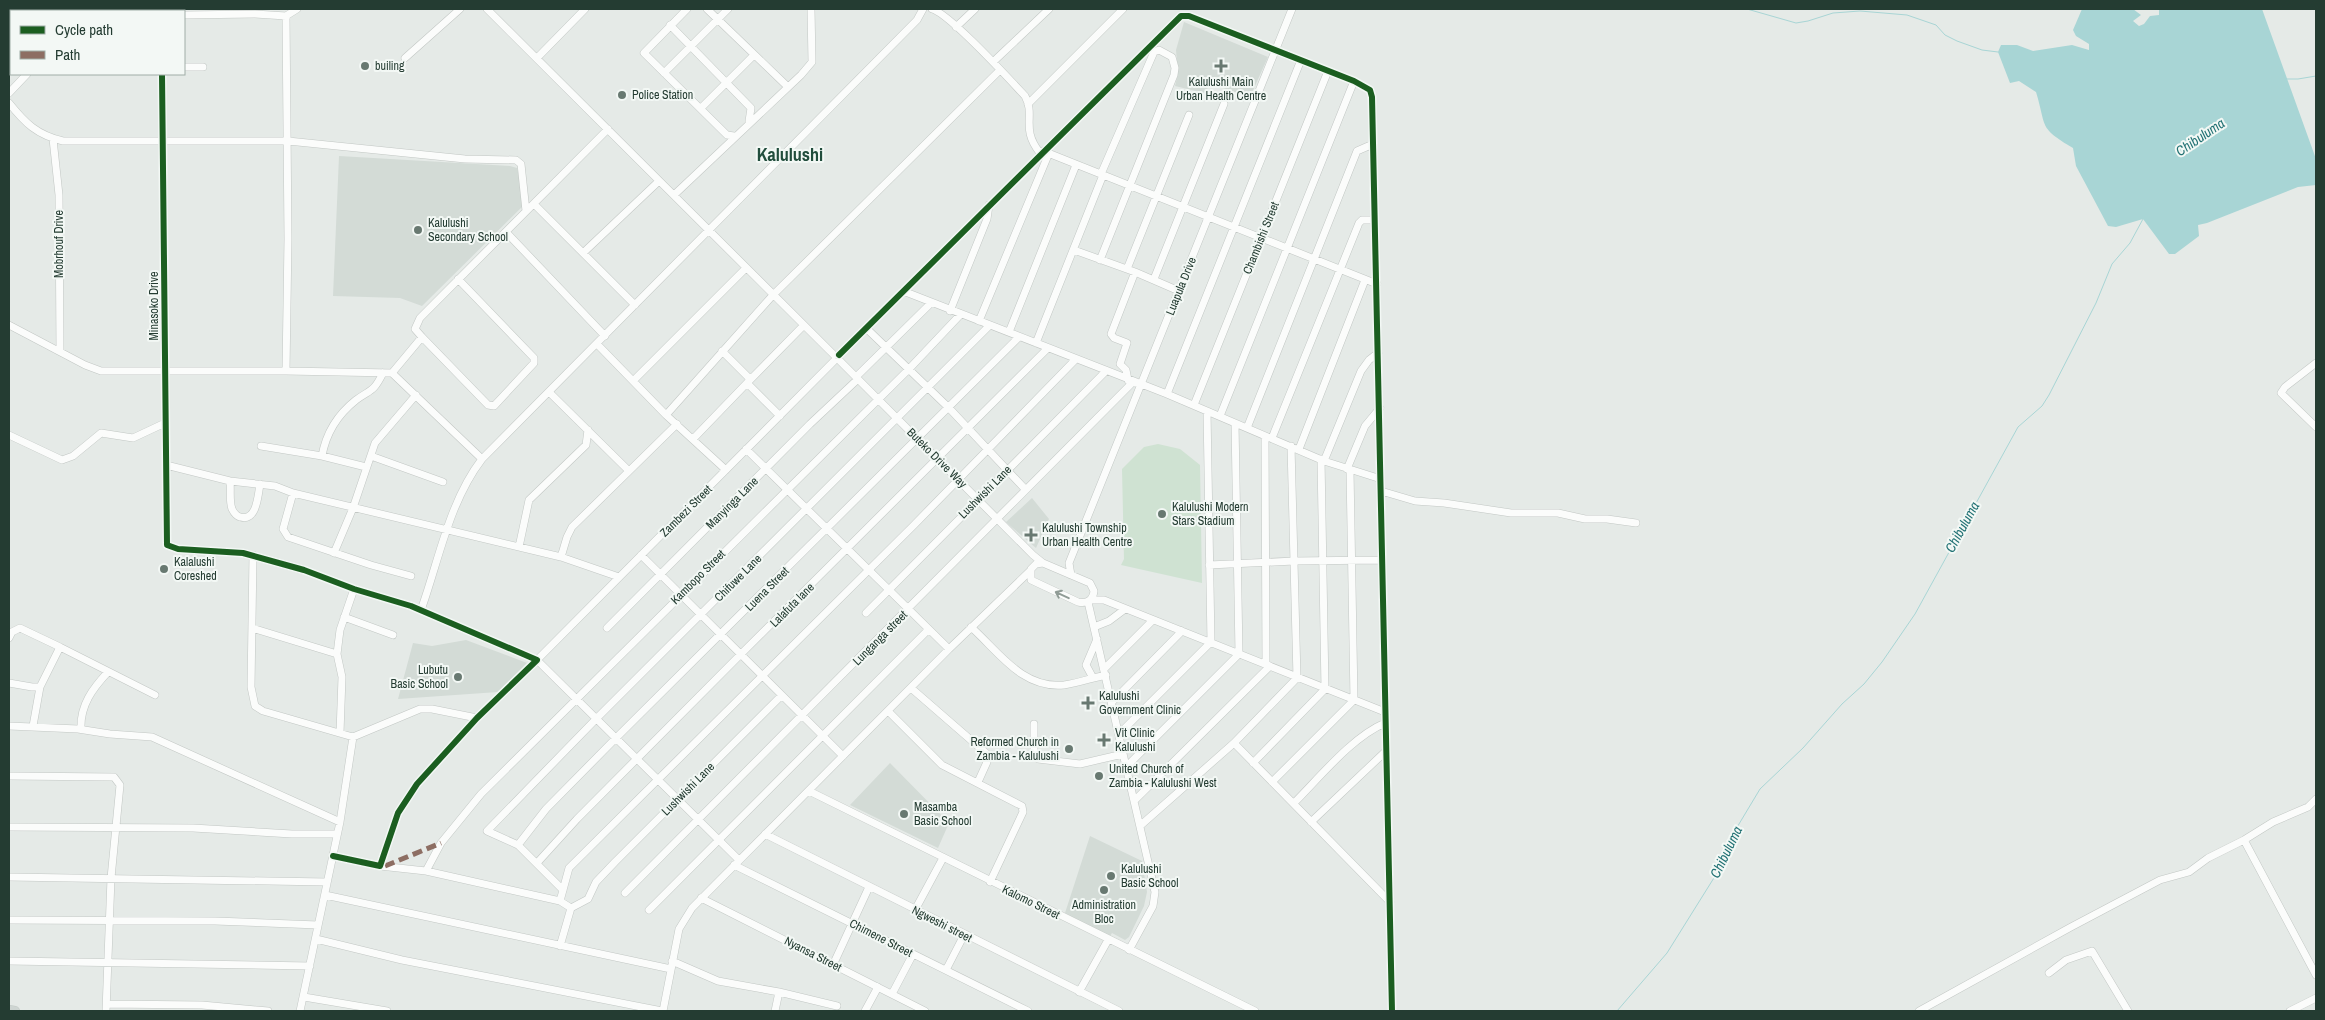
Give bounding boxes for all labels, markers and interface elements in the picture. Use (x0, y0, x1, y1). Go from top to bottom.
legend (10, 10, 185, 75)
text: Cycle path (55, 19, 113, 40)
text: Path (55, 44, 80, 65)
place label: builing (375, 58, 405, 74)
marker: Kalulushi Main Urban Health Centre (1214, 59, 1228, 73)
marker: builing (359, 60, 371, 72)
place label: Kalulushi Main Urban Health Centre (1176, 74, 1266, 104)
place label: Police Station (632, 87, 693, 103)
marker: Police Station (616, 89, 628, 101)
water label: Chibuluma (2172, 114, 2228, 160)
district label: Kalulushi (757, 142, 823, 167)
street label: Chambishi Street (1239, 199, 1283, 276)
street label: Mobrhouf Drive (51, 210, 67, 278)
place label: Kalulushi Secondary School (428, 215, 508, 245)
marker: Kalulushi Secondary School (412, 224, 424, 236)
street label: Luapula Drive (1162, 255, 1200, 317)
street label: Minasoko Drive (146, 272, 162, 340)
street label: Buteko Drive Way (903, 424, 971, 492)
street label: Lushwishi Lane (955, 462, 1015, 522)
street label: Manyinga Lane (702, 473, 762, 533)
street label: Zambezi Street (657, 481, 716, 540)
water label: Chibuluma (1941, 498, 1983, 556)
place label: Kalulushi Modern Stars Stadium (1172, 499, 1249, 529)
marker: Kalulushi Modern Stars Stadium (1156, 508, 1168, 520)
place label: Kalulushi Township Urban Health Centre (1042, 520, 1132, 550)
marker: Kalulushi Township Urban Health Centre (1024, 528, 1038, 542)
street label: Kambopo Street (667, 546, 729, 608)
street label: Chifuwe Lane (711, 551, 765, 605)
place label: Kalalushi Coreshed (174, 554, 217, 584)
marker: Kalalushi Coreshed (158, 563, 170, 575)
street label: Luena Street (741, 563, 793, 615)
street label: Lalafuta lane (766, 579, 818, 631)
one-way arrow (1055, 589, 1070, 599)
street label: Lunganga street (849, 607, 911, 669)
place label: Lubutu Basic School (391, 662, 448, 692)
marker: Lubutu Basic School (452, 671, 464, 683)
place label: Kalulushi Government Clinic (1099, 688, 1181, 718)
marker: Kalulushi Government Clinic (1081, 696, 1095, 710)
place label: Vit Clinic Kalulushi (1115, 725, 1155, 755)
marker: Vit Clinic Kalulushi (1097, 733, 1111, 747)
place label: Reformed Church in Zambia - Kalulushi (970, 734, 1059, 764)
marker: Reformed Church in Zambia - Kalulushi (1063, 743, 1075, 755)
street label: Lushwishi Lane (658, 759, 718, 819)
place label: United Church of Zambia - Kalulushi West (1109, 761, 1217, 791)
marker: United Church of Zambia - Kalulushi West (1093, 770, 1105, 782)
place label: Masamba Basic School (914, 799, 971, 829)
marker: Masamba Basic School (898, 808, 910, 820)
water label: Chibuluma (1706, 823, 1746, 881)
place label: Kalulushi Basic School (1121, 861, 1178, 891)
marker: Kalulushi Basic School (1105, 870, 1117, 882)
street label: Kalomo Street (999, 881, 1063, 923)
marker: Administration Bloc (1098, 884, 1110, 896)
place label: Administration Bloc (1071, 897, 1136, 927)
street label: Ngweshi street (909, 902, 975, 946)
street label: Chimene Street (847, 915, 916, 961)
street label: Nyansa Street (782, 933, 845, 975)

